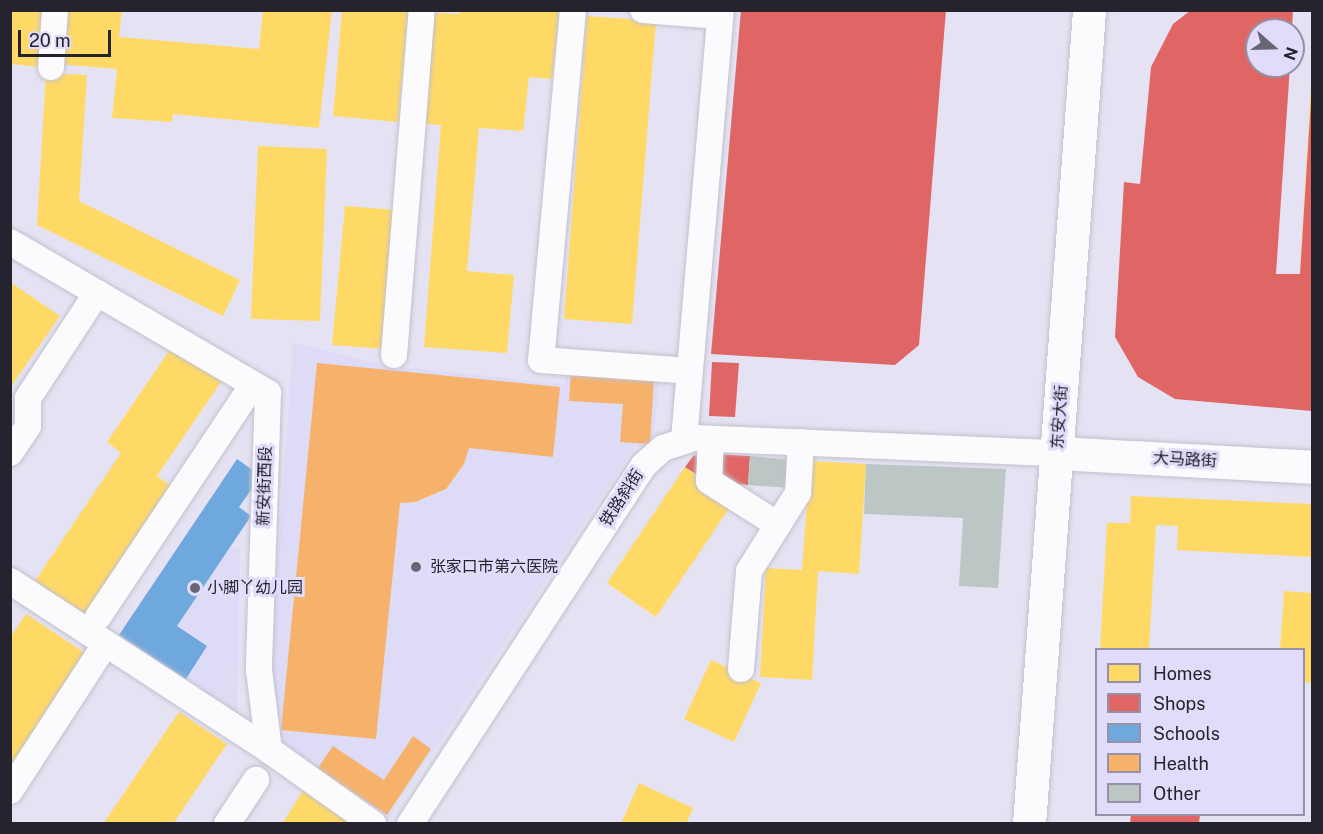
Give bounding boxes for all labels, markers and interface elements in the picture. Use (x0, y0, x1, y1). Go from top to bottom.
scale bar (21, 18, 114, 56)
north arrow (1245, 18, 1305, 78)
text: 20 m (29, 30, 71, 51)
text: N (1279, 45, 1302, 63)
street label: 东安大街 (1048, 384, 1072, 450)
street label: 新安街西段 (254, 446, 276, 526)
street label: 大马路街 (1153, 449, 1217, 471)
street label: 铁路斜街 (597, 466, 647, 530)
place label: 张家口市第六医院 (430, 557, 558, 577)
marker: 张家口市第六医院 (407, 558, 425, 576)
place label: 小脚丫幼儿园 (207, 578, 303, 598)
marker: 小脚丫幼儿园 (188, 581, 202, 595)
legend (1095, 648, 1305, 816)
text: Homes (1153, 663, 1212, 684)
text: Shops (1153, 693, 1205, 714)
text: Schools (1153, 723, 1220, 744)
text: Health (1153, 753, 1209, 774)
text: Other (1153, 783, 1201, 804)

